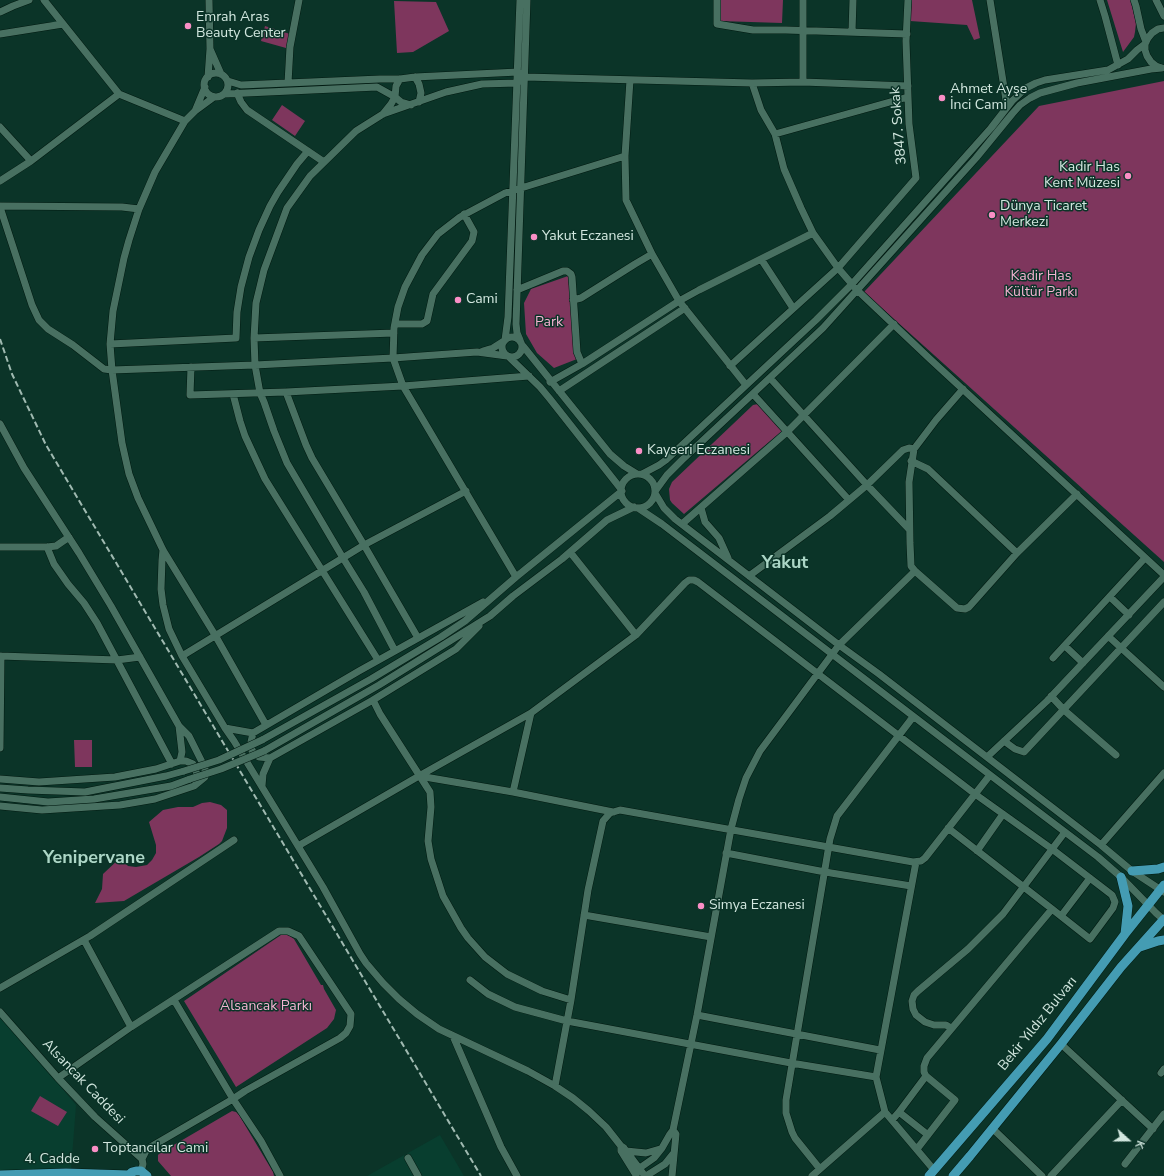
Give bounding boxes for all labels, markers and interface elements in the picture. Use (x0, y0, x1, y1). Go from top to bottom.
place label: Emrah Aras Beauty Center (196, 10, 286, 42)
marker: Emrah Aras Beauty Center (183, 21, 193, 31)
place label: Ahmet Ayşe İnci Cami (950, 82, 1027, 114)
street label: 3847. Sokak (887, 86, 911, 166)
marker: Ahmet Ayşe İnci Cami (937, 93, 947, 103)
place label: Kadir Has Kent Müzesi (1044, 160, 1120, 192)
marker: Kadir Has Kent Müzesi (1123, 171, 1133, 181)
place label: Dünya Ticaret Merkezi (1000, 199, 1087, 232)
marker: Dünya Ticaret Merkezi (987, 210, 997, 220)
place label: Yakut Eczanesi (542, 229, 634, 245)
marker: Yakut Eczanesi (529, 232, 539, 242)
park label: Kadir Has Kültür Parkı (1004, 269, 1078, 302)
place label: Cami (466, 292, 498, 308)
marker: Cami (453, 295, 463, 305)
park label: Park (535, 315, 563, 331)
place label: Kayseri Eczanesi (647, 443, 750, 459)
marker: Kayseri Eczanesi (634, 446, 644, 456)
district label: Yakut (762, 553, 808, 575)
district label: Yenipervane (43, 848, 145, 870)
place label: Simya Eczanesi (709, 898, 805, 914)
marker: Simya Eczanesi (696, 901, 706, 911)
street label: Bekir Yıldız Bulvarı (995, 974, 1081, 1074)
park label: Alsancak Parkı (220, 999, 312, 1015)
street label: Alsancak Caddesi (38, 1036, 128, 1128)
north arrow (1108, 1120, 1148, 1160)
text: K (1131, 1138, 1148, 1151)
place label: Toptancılar Cami (103, 1141, 208, 1157)
marker: Toptancılar Cami (90, 1144, 100, 1154)
street label: 4. Cadde (24, 1152, 80, 1168)

